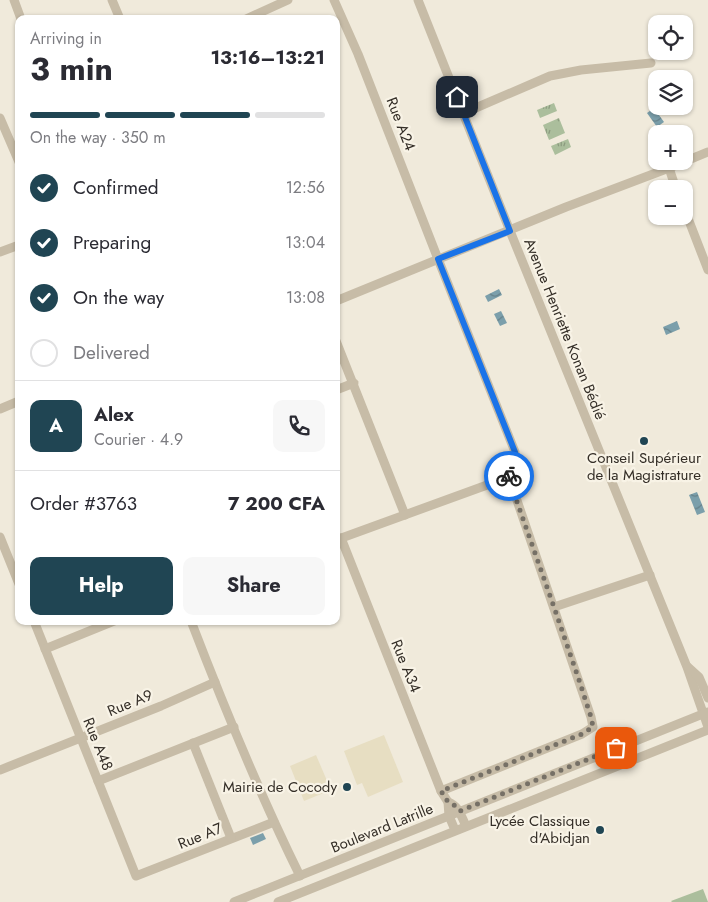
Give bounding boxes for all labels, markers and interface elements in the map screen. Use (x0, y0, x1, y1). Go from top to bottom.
map controls (648, 15, 693, 225)
button: locate (648, 15, 693, 60)
text: Arriving in (30, 27, 102, 50)
text: 13:16–13:21 (210, 44, 325, 71)
text: 3 min (30, 46, 113, 92)
button: layers (648, 70, 693, 115)
pin (436, 76, 478, 118)
icon: home (443, 83, 471, 111)
street label: Rue A24 (381, 94, 421, 154)
button: + (648, 125, 693, 170)
text: On the way · 350 m (30, 126, 166, 149)
icon: check (30, 174, 58, 202)
text: Confirmed (73, 174, 159, 201)
text: 12:56 (286, 176, 325, 199)
button: − (648, 180, 693, 225)
icon: check (30, 229, 58, 257)
text: Preparing (73, 229, 151, 256)
text: 13:04 (285, 231, 325, 254)
street label: Avenue Henriette Konan Bédié (519, 235, 612, 423)
icon: check (30, 284, 58, 312)
text: On the way (73, 284, 164, 311)
text: 13:08 (286, 286, 325, 309)
text: Delivered (73, 339, 150, 366)
button: phone (273, 400, 325, 452)
text: Alex (94, 401, 134, 428)
text: A (49, 412, 63, 439)
text: Courier · 4.9 (94, 428, 183, 451)
marker: Conseil Supérieur de la Magistrature (638, 435, 650, 447)
place label: Conseil Supérieur de la Magistrature (587, 447, 702, 486)
courier (484, 451, 534, 501)
icon: bike (495, 462, 523, 490)
text: Order #3763 (30, 490, 137, 517)
text: 7 200 CFA (228, 490, 325, 517)
button: Help (30, 557, 173, 615)
button: Share (183, 557, 325, 615)
street label: Rue A34 (385, 636, 427, 696)
street label: Rue A9 (104, 684, 156, 722)
street label: Rue A48 (77, 714, 119, 774)
pin (595, 727, 637, 769)
icon: bag (602, 734, 630, 762)
place label: Mairie de Cocody (223, 776, 337, 798)
marker: Mairie de Cocody (341, 781, 353, 793)
street label: Boulevard Latrille (328, 797, 437, 859)
place label: Lycée Classique d'Abidjan (489, 810, 590, 849)
street label: Rue A7 (174, 817, 226, 855)
marker: Lycée Classique d'Abidjan (594, 824, 606, 836)

